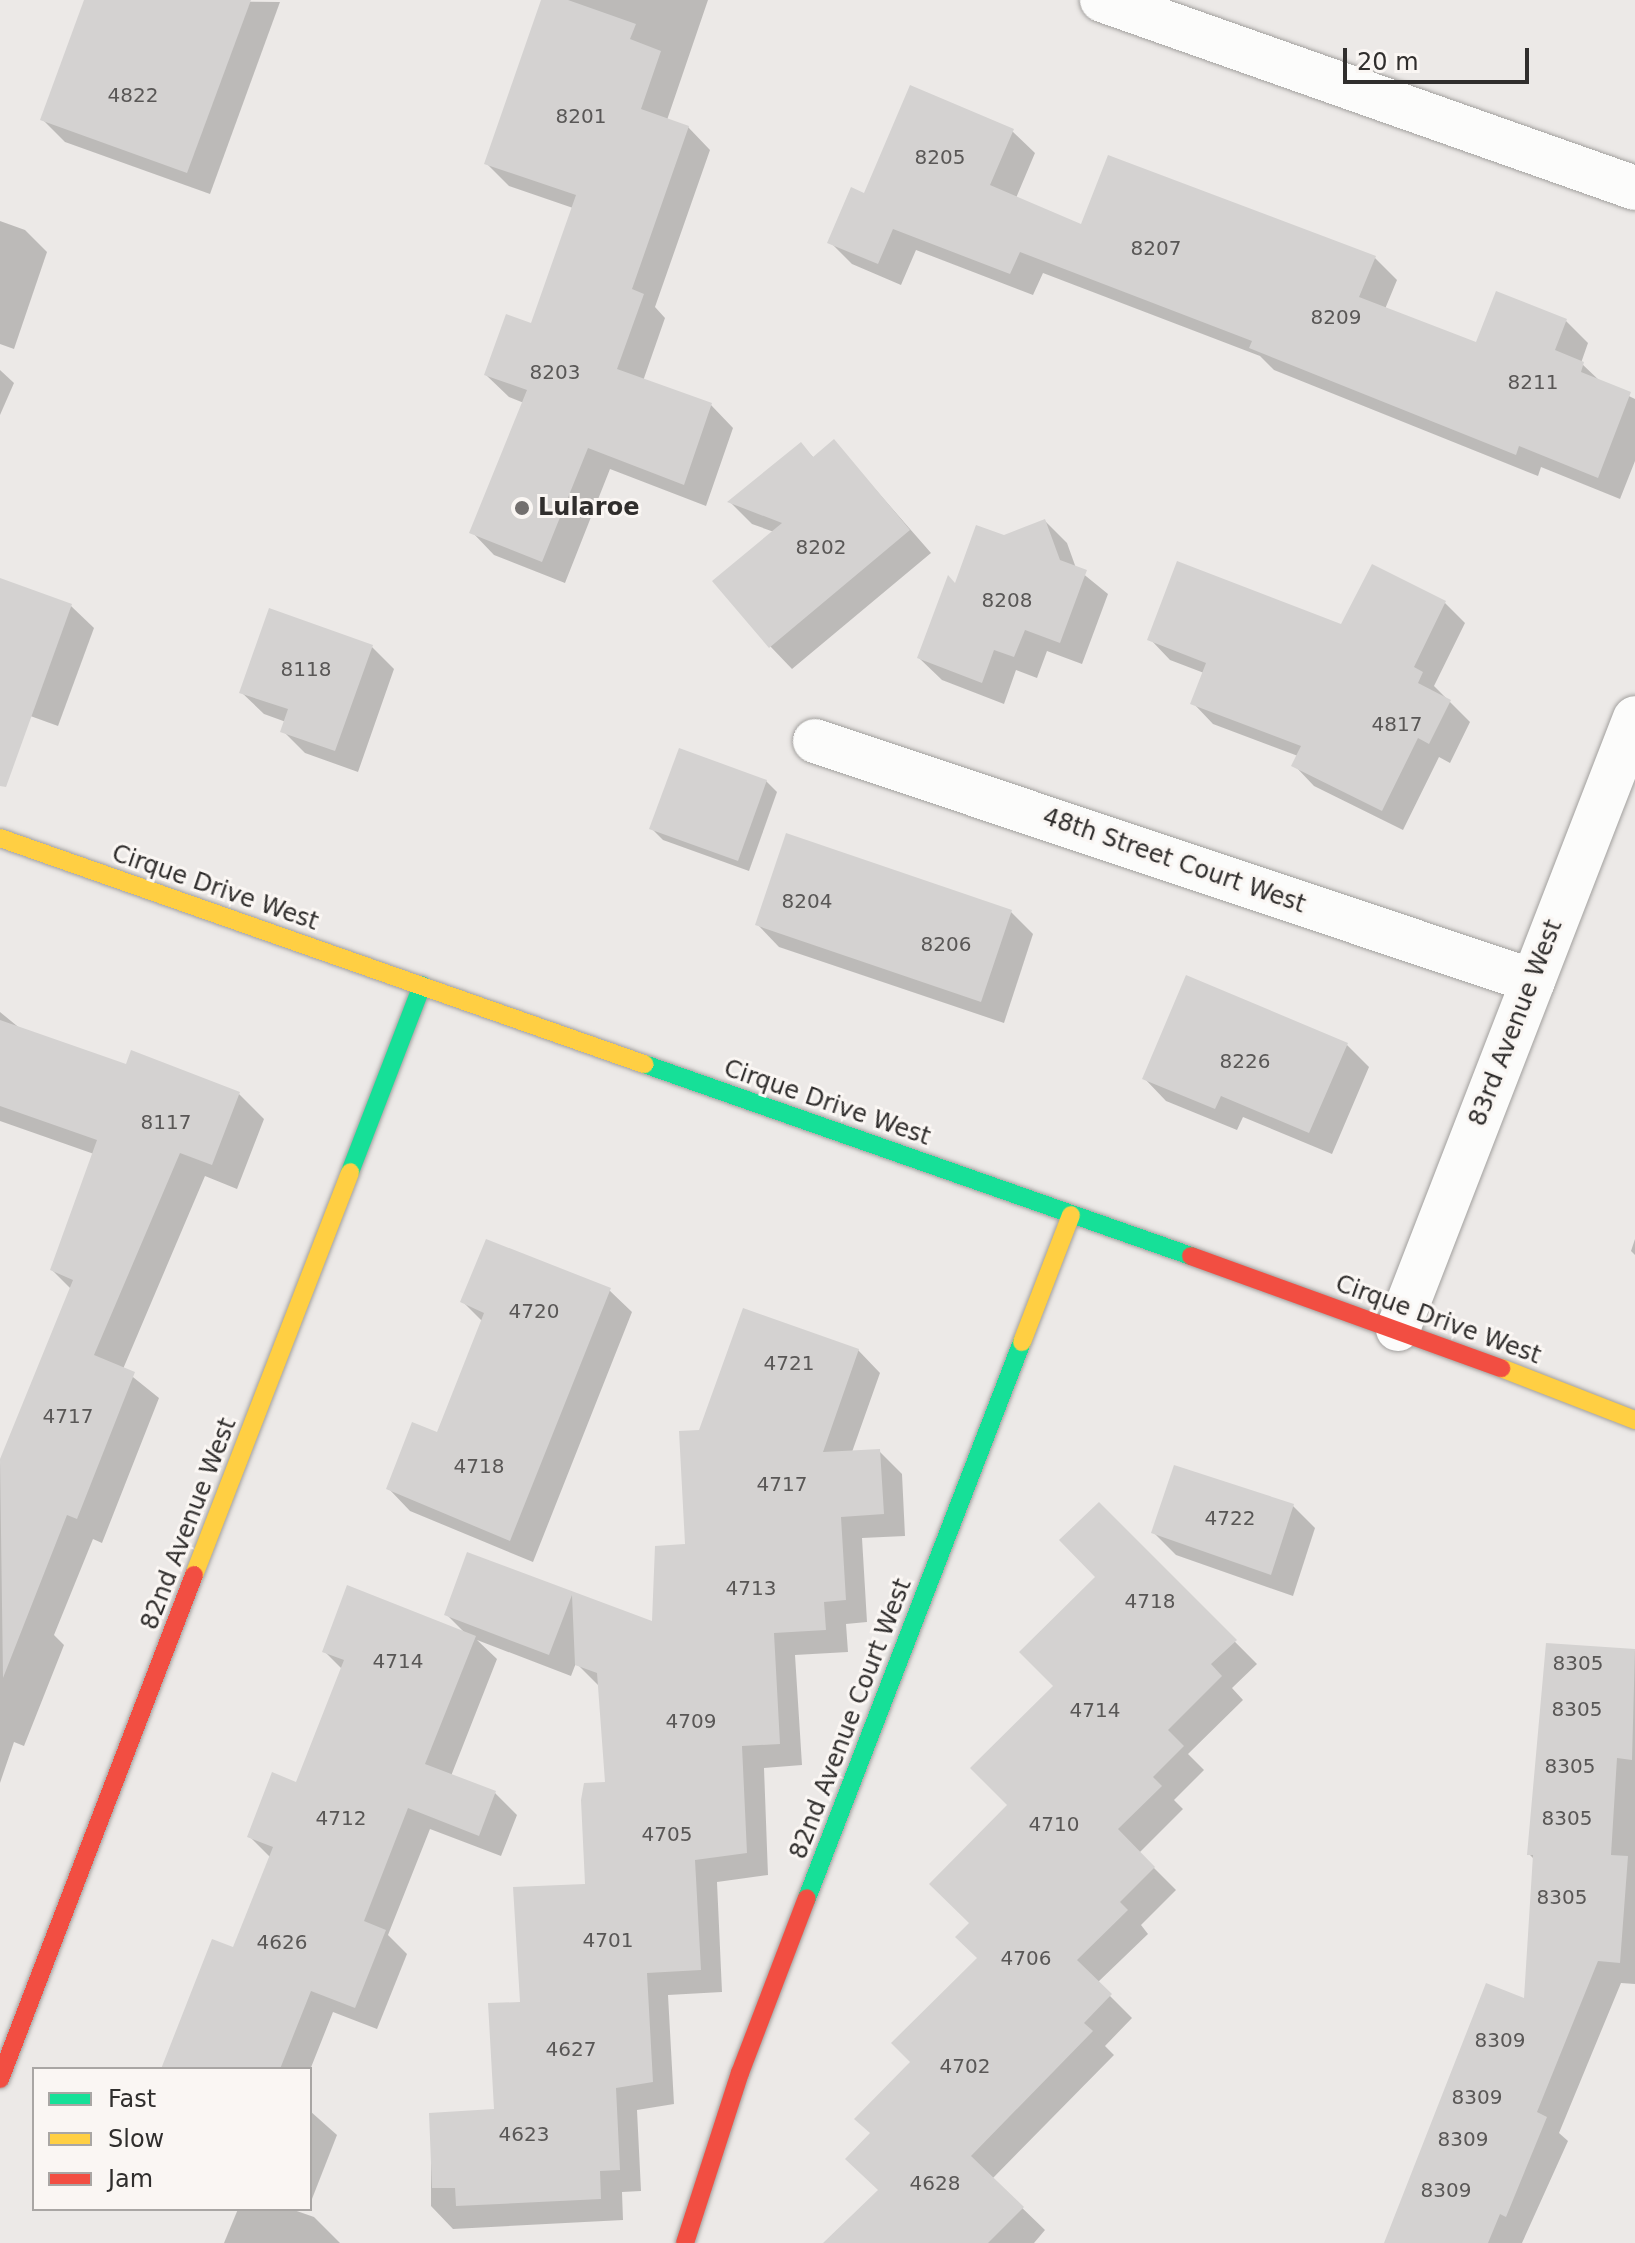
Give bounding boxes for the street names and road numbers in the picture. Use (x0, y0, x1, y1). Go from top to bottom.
street label: 48th Street Court West (1039, 802, 1309, 920)
street label: Cirque Drive West (108, 839, 322, 937)
street label: 83rd Avenue West (1463, 916, 1569, 1130)
street label: Cirque Drive West (720, 1054, 934, 1152)
street label: Cirque Drive West (1331, 1269, 1545, 1371)
street label: 82nd Avenue West (135, 1414, 243, 1634)
street label: 82nd Avenue Court West (784, 1575, 918, 1863)

